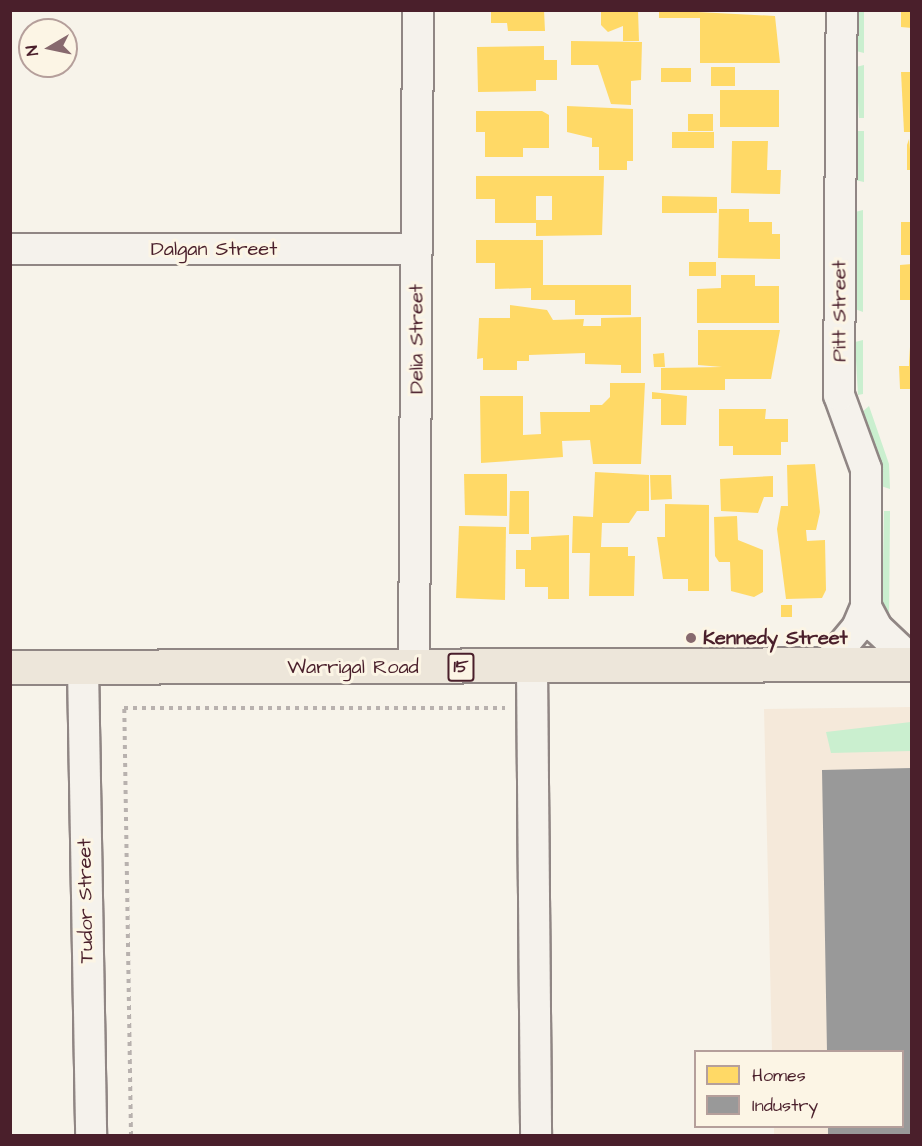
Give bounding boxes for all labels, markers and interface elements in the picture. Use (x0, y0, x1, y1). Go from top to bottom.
north arrow (18, 18, 78, 78)
text: N (21, 44, 44, 57)
street label: Dalgan Street (151, 237, 277, 261)
street label: Pitt Street (828, 260, 852, 362)
street label: Delia Street (405, 284, 429, 394)
place label: Kennedy Street (703, 626, 848, 650)
marker: Kennedy Street (684, 631, 698, 645)
road number: 15 (446, 652, 476, 682)
street label: Warrigal Road (287, 655, 419, 679)
street label: Tudor Street (73, 838, 99, 964)
legend (694, 1050, 904, 1128)
text: Homes (752, 1063, 806, 1088)
text: Industry (752, 1093, 818, 1118)

